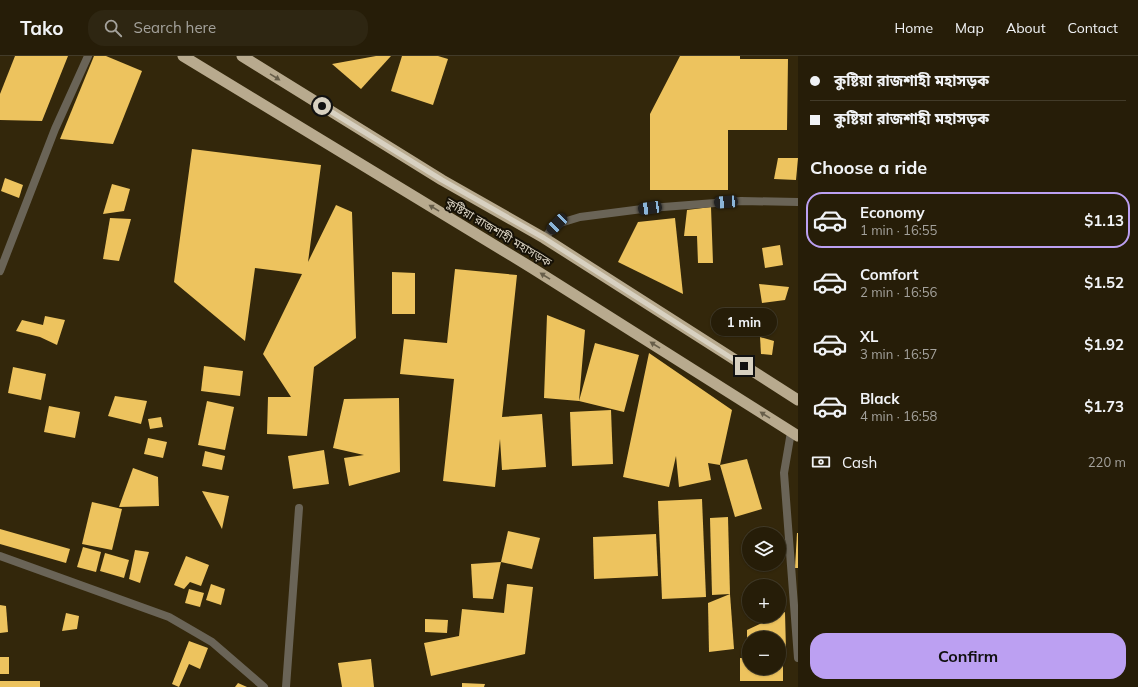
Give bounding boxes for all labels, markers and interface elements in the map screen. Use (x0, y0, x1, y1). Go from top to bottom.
search box (88, 10, 368, 46)
text: Tako (20, 16, 64, 40)
icon: search (102, 17, 124, 39)
text: Search here (134, 18, 216, 37)
text: Home (894, 19, 933, 37)
text: Map (955, 19, 984, 37)
text: About (1006, 19, 1046, 37)
text: Contact (1068, 19, 1118, 37)
text: কুষ্টিয়া রাজশাহী মহাসড়ক (834, 71, 989, 90)
one-way arrow (269, 73, 281, 80)
route start (313, 97, 331, 115)
text: কুষ্টিয়া রাজশাহী মহাসড়ক (834, 109, 989, 128)
text: Choose a ride (810, 156, 927, 179)
street label: কুষ্টিয়া রাজশাহী মহাসড়ক (442, 194, 555, 270)
car (714, 195, 738, 209)
car (637, 200, 663, 216)
icon: car (812, 202, 848, 238)
text: Economy (860, 203, 925, 222)
one-way arrow (428, 205, 440, 212)
car (544, 211, 570, 237)
text: $1.13 (1084, 211, 1124, 230)
text: 1 min · 16:55 (860, 222, 937, 238)
icon: car (812, 264, 848, 300)
text: Comfort (860, 265, 918, 284)
one-way arrow (540, 272, 550, 280)
text: $1.52 (1084, 273, 1124, 292)
text: 2 min · 16:56 (860, 284, 937, 300)
callout: 1 min (711, 308, 777, 336)
text: 1 min (727, 314, 761, 330)
icon: car (812, 326, 848, 362)
text: XL (860, 327, 878, 346)
text: $1.92 (1084, 335, 1124, 354)
one-way arrow (649, 342, 661, 349)
text: 3 min · 16:57 (860, 346, 937, 362)
route end (735, 357, 753, 375)
icon: car (812, 388, 848, 424)
text: Black (860, 389, 899, 408)
text: $1.73 (1084, 397, 1124, 416)
text: 4 min · 16:58 (860, 408, 937, 424)
one-way arrow (760, 411, 770, 419)
icon: cash (810, 451, 832, 473)
text: Cash (842, 453, 877, 472)
text: 220 m (1088, 454, 1126, 470)
map controls (742, 527, 786, 675)
button: layers (742, 527, 786, 571)
button: + (742, 579, 786, 623)
button: − (742, 631, 786, 675)
button: Confirm (810, 633, 1126, 679)

